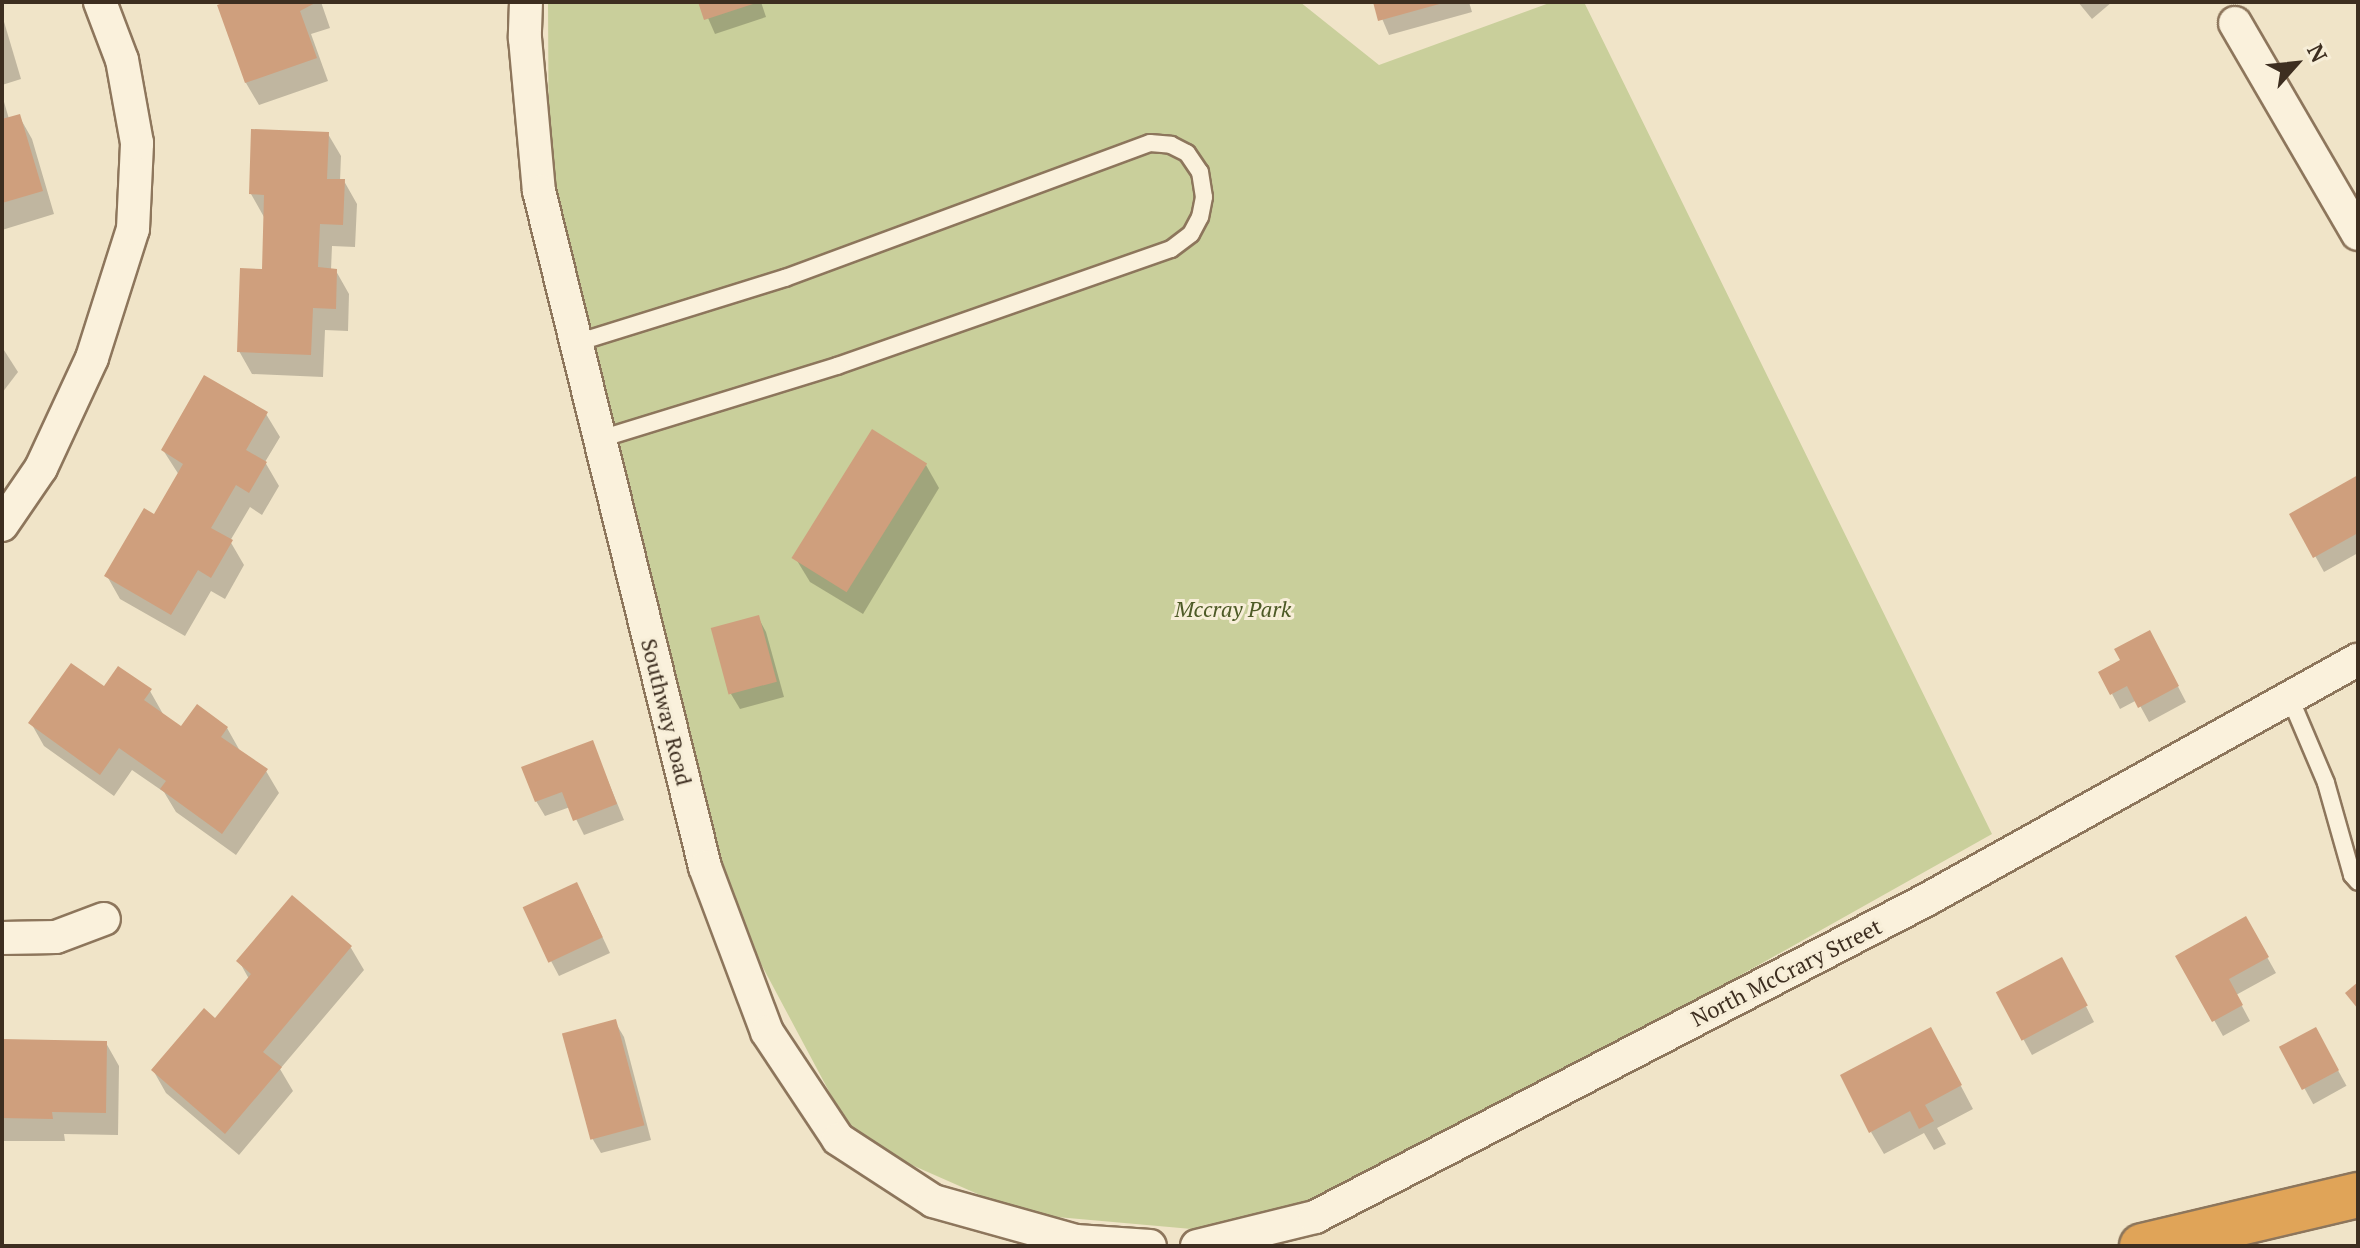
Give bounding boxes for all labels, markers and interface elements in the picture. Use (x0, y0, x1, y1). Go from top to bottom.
north arrow (2256, 24, 2336, 104)
text: N (2301, 39, 2335, 67)
park label: Mccray Park (1175, 596, 1291, 622)
street label: Southway Road (636, 636, 698, 788)
street label: North McCrary Street (1686, 913, 1886, 1031)

